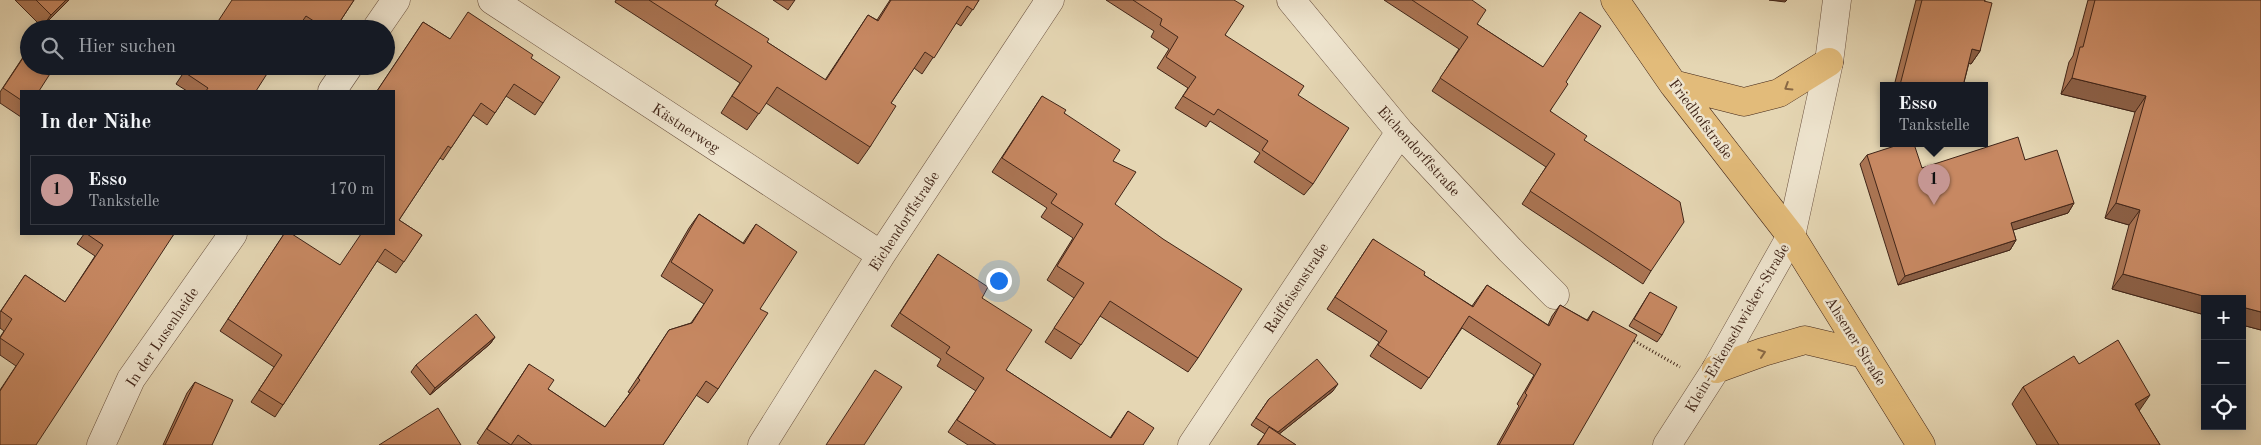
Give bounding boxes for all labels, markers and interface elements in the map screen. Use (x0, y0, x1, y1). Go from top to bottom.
search box (20, 20, 395, 75)
icon: search (38, 34, 66, 62)
text: Hier suchen (78, 38, 176, 57)
street label: Friedhofstraße (1665, 77, 1735, 163)
one-way arrow (1784, 81, 1793, 91)
popup (1880, 82, 1988, 147)
text: Esso (1898, 95, 1937, 114)
street label: Kästnerweg (649, 102, 722, 157)
street label: Eichendorffstraße (1374, 104, 1462, 200)
text: In der Nähe (40, 112, 151, 133)
text: Tankstelle (1898, 118, 1970, 134)
pin: 1 (1918, 164, 1950, 205)
street label: Eichendorffstraße (868, 169, 943, 274)
text: Esso (88, 171, 127, 190)
text: 1 (52, 182, 62, 198)
text: 170 m (329, 182, 374, 198)
text: Tankstelle (88, 194, 159, 210)
street label: Raiffeisenstraße (1262, 241, 1332, 337)
street label: Klein-Erkenschwicker-Straße (1684, 242, 1793, 416)
your location (986, 268, 1012, 294)
street label: In der Lusenheide (124, 285, 202, 390)
street label: Ahsener Straße (1822, 295, 1888, 389)
map controls (2201, 295, 2246, 430)
button: + (2201, 295, 2246, 340)
button: − (2201, 340, 2246, 385)
one-way arrow (1757, 348, 1766, 358)
button: locate (2201, 385, 2246, 430)

